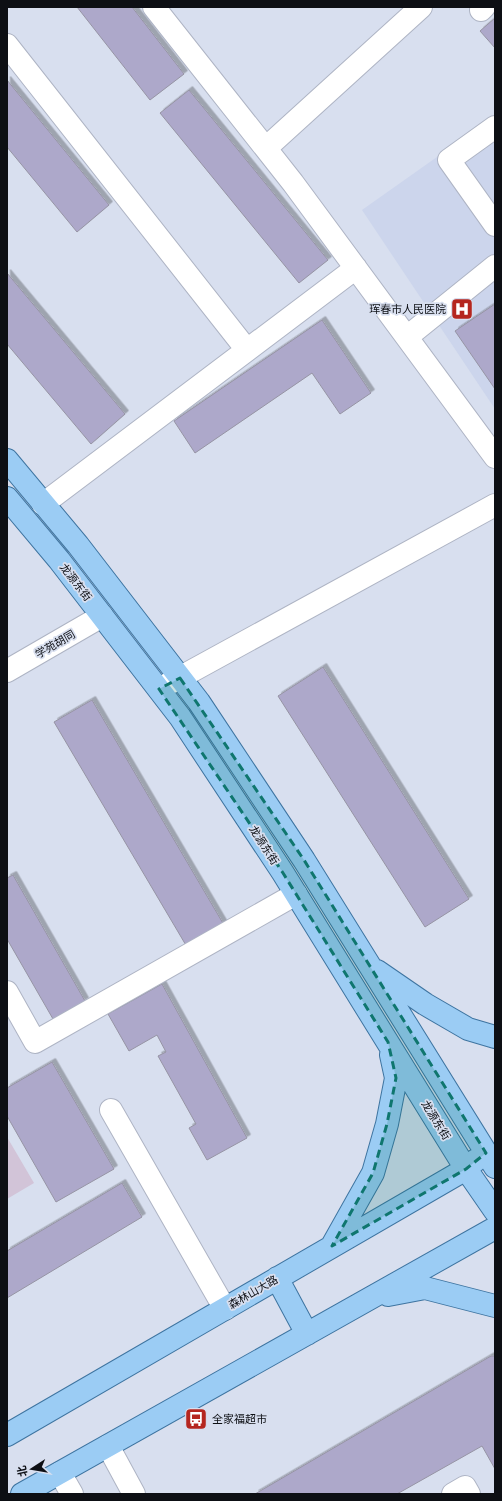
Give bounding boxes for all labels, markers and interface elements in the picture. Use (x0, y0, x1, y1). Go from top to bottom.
hospital icon: 珲春市人民医院 (449, 296, 475, 322)
place label: 珲春市人民医院 (369, 303, 446, 316)
street label: 龙源东街 (57, 561, 94, 604)
street label: 学苑胡同 (33, 628, 78, 661)
street label: 龙源东街 (246, 823, 281, 867)
street label: 龙源东街 (418, 1098, 453, 1142)
street label: 森林山大路 (226, 1273, 280, 1312)
bus stop icon: 全家福超市 (183, 1406, 209, 1432)
place label: 全家福超市 (212, 1413, 267, 1426)
north arrow (12, 1449, 52, 1489)
text: 北 (15, 1464, 30, 1478)

